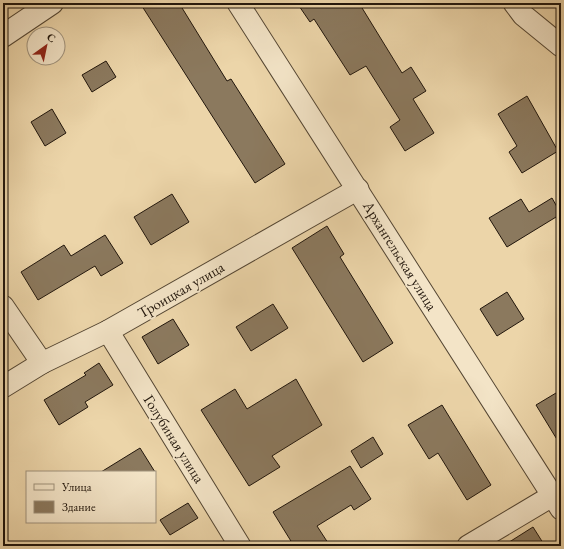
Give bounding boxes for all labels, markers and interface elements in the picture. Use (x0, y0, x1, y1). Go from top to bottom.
north arrow (26, 26, 66, 66)
text: С (44, 30, 59, 46)
street label: Архангельская улица (359, 197, 442, 314)
street label: Троицкая улица (134, 257, 228, 322)
street label: Голубиная улица (140, 391, 209, 487)
legend (26, 471, 156, 523)
text: Улица (61, 479, 92, 495)
text: Здание (62, 499, 96, 515)

